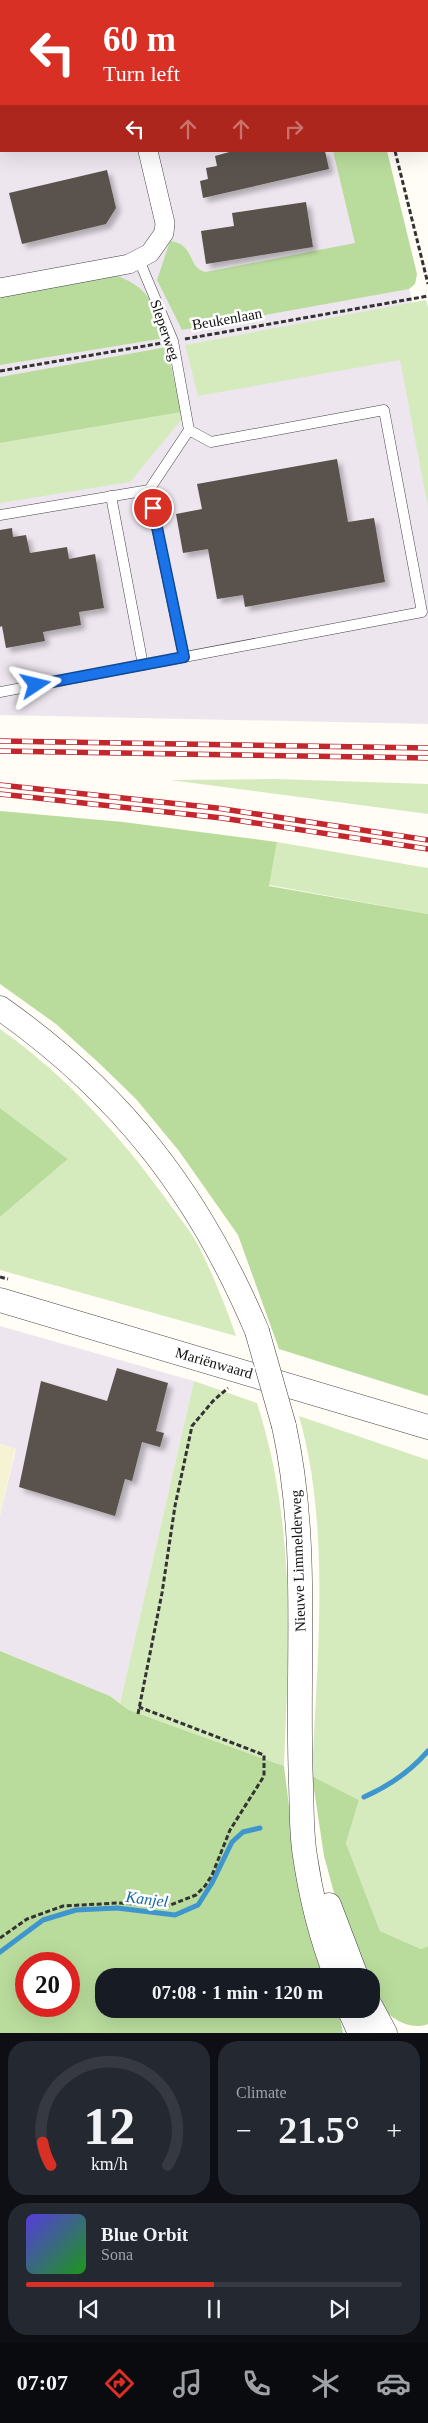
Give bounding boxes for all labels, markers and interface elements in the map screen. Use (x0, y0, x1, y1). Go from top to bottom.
icon: left (20, 20, 85, 85)
text: 60 m (103, 20, 176, 59)
text: Turn left (103, 61, 180, 86)
icon: left (121, 115, 149, 143)
icon: ahead (174, 115, 202, 143)
icon: ahead (227, 115, 255, 143)
icon: right (280, 115, 308, 143)
street label: Sleperweg (147, 297, 183, 363)
street label: Beukenlaan (191, 305, 264, 333)
pin (132, 487, 174, 529)
icon: arrive (139, 494, 167, 522)
position arrow (9, 658, 61, 710)
street label: Mariënwaard (173, 1344, 255, 1382)
street label: Nieuwe Limmelderweg (288, 1489, 308, 1632)
water label: Kanjel (124, 1888, 170, 1911)
speed limit sign: 20 (15, 1952, 80, 2017)
text: 07:08 · 1 min · 120 m (152, 1982, 323, 2003)
text: Climate (236, 2084, 287, 2101)
text: 12 (83, 2098, 135, 2155)
text: 21.5° (278, 2109, 360, 2151)
text: − (236, 2115, 252, 2146)
text: + (386, 2115, 402, 2146)
text: km/h (91, 2154, 127, 2174)
text: Blue Orbit (101, 2224, 188, 2245)
text: Sona (101, 2246, 133, 2263)
icon: previous (75, 2295, 103, 2323)
icon: pause (200, 2295, 228, 2323)
icon: next (325, 2295, 353, 2323)
icon: directions (102, 2366, 137, 2401)
icon: music (170, 2366, 205, 2401)
icon: phone (239, 2366, 274, 2401)
icon: climate (308, 2366, 343, 2401)
icon: car (376, 2366, 411, 2401)
text: 07:07 (17, 2370, 68, 2395)

